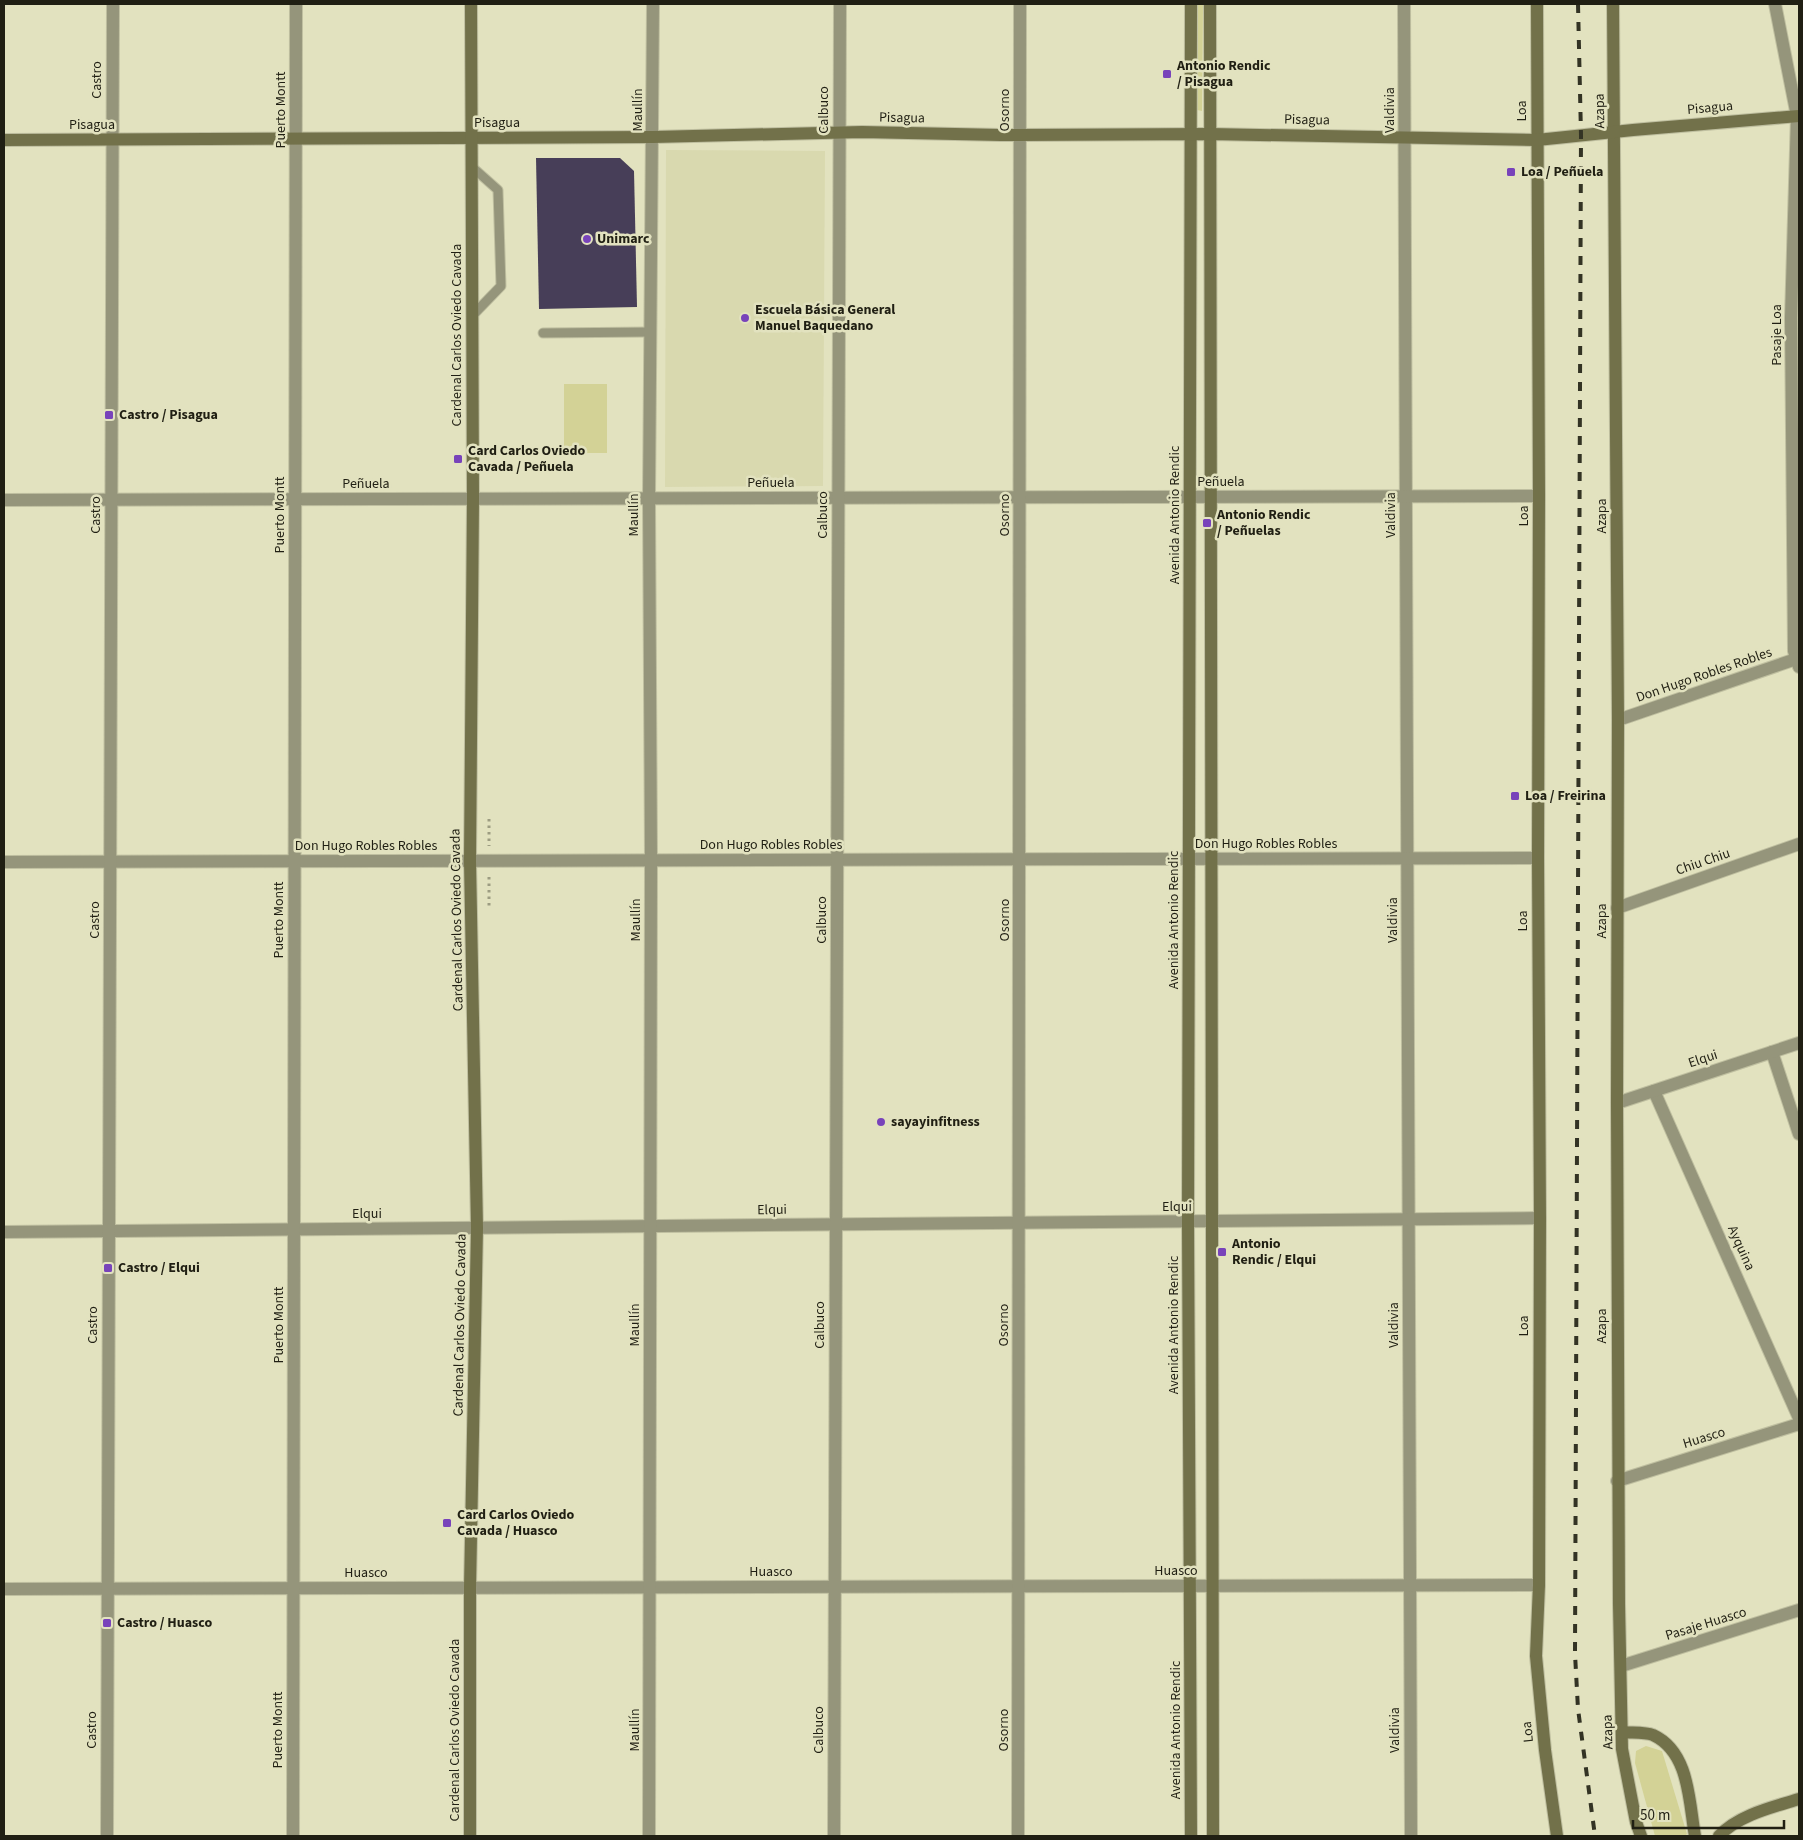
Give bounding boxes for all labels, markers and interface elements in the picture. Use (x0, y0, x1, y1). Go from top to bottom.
place label: Antonio Rendic / Pisagua (1176, 56, 1271, 92)
street label: Castro (87, 61, 107, 99)
marker: Antonio Rendic / Pisagua (1161, 68, 1173, 80)
street label: Puerto Montt (271, 71, 291, 148)
street label: Calbuco (814, 86, 834, 134)
street label: Valdivia (1380, 87, 1400, 133)
street label: Maullín (628, 88, 648, 132)
street label: Osorno (995, 89, 1015, 131)
street label: Azapa (1590, 93, 1610, 129)
street label: Pisagua (1686, 96, 1734, 120)
street label: Loa (1512, 100, 1532, 122)
street label: Pisagua (879, 108, 925, 128)
street label: Pisagua (1284, 110, 1330, 130)
street label: Pisagua (474, 113, 520, 133)
street label: Pisagua (69, 115, 115, 135)
place label: Loa / Peñuela (1521, 162, 1603, 182)
marker: Loa / Peñuela (1505, 166, 1517, 178)
place label: Unimarc (597, 229, 650, 249)
marker: Unimarc (581, 233, 593, 245)
street label: Cardenal Carlos Oviedo Cavada (447, 244, 467, 426)
place label: Escuela Básica General Manuel Baquedano (755, 300, 895, 336)
street label: Pasaje Loa (1767, 304, 1787, 366)
marker: Escuela Básica General Manuel Baquedano (739, 312, 751, 324)
place label: Castro / Pisagua (119, 405, 218, 425)
marker: Castro / Pisagua (103, 409, 115, 421)
place label: Card Carlos Oviedo Cavada / Peñuela (468, 441, 586, 477)
street label: Avenida Antonio Rendic (1165, 445, 1185, 584)
marker: Card Carlos Oviedo Cavada / Peñuela (452, 453, 464, 465)
street label: Peñuela (1197, 472, 1245, 492)
street label: Peñuela (747, 473, 795, 493)
street label: Peñuela (342, 474, 390, 494)
street label: Puerto Montt (270, 476, 290, 553)
street label: Calbuco (813, 491, 833, 539)
street label: Valdivia (1381, 492, 1401, 538)
street label: Maullín (624, 493, 644, 537)
street label: Osorno (995, 494, 1015, 536)
street label: Castro (86, 496, 106, 534)
street label: Azapa (1592, 499, 1612, 533)
place label: Antonio Rendic / Peñuelas (1216, 505, 1311, 541)
street label: Loa (1514, 505, 1534, 527)
marker: Antonio Rendic / Peñuelas (1201, 517, 1213, 529)
street label: Don Hugo Robles Robles (1633, 642, 1775, 708)
place label: Loa / Freirina (1525, 786, 1606, 806)
marker: Loa / Freirina (1509, 790, 1521, 802)
street label: Cardenal Carlos Oviedo Cavada (445, 828, 469, 1012)
street label: Don Hugo Robles Robles (1195, 834, 1337, 854)
street label: Don Hugo Robles Robles (700, 835, 842, 855)
street label: Don Hugo Robles Robles (295, 836, 437, 856)
street label: Chiu Chiu (1673, 843, 1733, 881)
street label: Avenida Antonio Rendic (1164, 850, 1184, 989)
street label: Puerto Montt (269, 881, 289, 958)
street label: Calbuco (812, 896, 832, 944)
street label: Valdivia (1383, 897, 1403, 943)
street label: Maullín (626, 898, 646, 942)
street label: Osorno (995, 899, 1015, 941)
street label: Castro (85, 901, 105, 939)
street label: Azapa (1592, 904, 1612, 938)
street label: Loa (1513, 910, 1533, 932)
street label: Elqui (1686, 1045, 1720, 1073)
place label: sayayinfitness (891, 1112, 980, 1132)
marker: sayayinfitness (875, 1116, 887, 1128)
street label: Elqui (1162, 1197, 1192, 1217)
street label: Elqui (757, 1200, 787, 1220)
street label: Elqui (352, 1204, 382, 1224)
street label: Ayquina (1722, 1222, 1760, 1274)
street label: Cardenal Carlos Oviedo Cavada (448, 1233, 472, 1417)
place label: Antonio Rendic / Elqui (1231, 1234, 1316, 1270)
marker: Antonio Rendic / Elqui (1216, 1246, 1228, 1258)
street label: Avenida Antonio Rendic (1164, 1255, 1184, 1394)
place label: Castro / Elqui (118, 1258, 200, 1278)
marker: Castro / Elqui (102, 1262, 114, 1274)
street label: Puerto Montt (269, 1286, 289, 1363)
street label: Calbuco (810, 1301, 830, 1349)
street label: Valdivia (1384, 1302, 1404, 1348)
street label: Maullín (625, 1303, 645, 1347)
street label: Osorno (994, 1304, 1014, 1346)
street label: Castro (83, 1306, 103, 1344)
street label: Azapa (1592, 1309, 1612, 1343)
street label: Loa (1514, 1315, 1534, 1337)
street label: Huasco (1680, 1422, 1728, 1454)
place label: Card Carlos Oviedo Cavada / Huasco (457, 1505, 575, 1541)
marker: Card Carlos Oviedo Cavada / Huasco (441, 1517, 453, 1529)
street label: Huasco (1154, 1561, 1198, 1581)
street label: Huasco (749, 1562, 793, 1582)
street label: Huasco (344, 1563, 388, 1583)
street label: Pasaje Huasco (1663, 1602, 1749, 1646)
place label: Castro / Huasco (117, 1613, 212, 1633)
marker: Castro / Huasco (101, 1617, 113, 1629)
street label: Cardenal Carlos Oviedo Cavada (445, 1639, 465, 1821)
street label: Avenida Antonio Rendic (1166, 1660, 1186, 1799)
street label: Puerto Montt (268, 1691, 288, 1768)
street label: Calbuco (809, 1706, 829, 1754)
street label: Valdivia (1385, 1707, 1405, 1753)
street label: Maullín (625, 1708, 645, 1752)
street label: Osorno (994, 1709, 1014, 1751)
street label: Castro (82, 1711, 102, 1749)
street label: Azapa (1597, 1714, 1619, 1750)
street label: Loa (1517, 1720, 1539, 1744)
scale bar (1633, 1798, 1784, 1830)
text: 50 m (1640, 1805, 1670, 1826)

